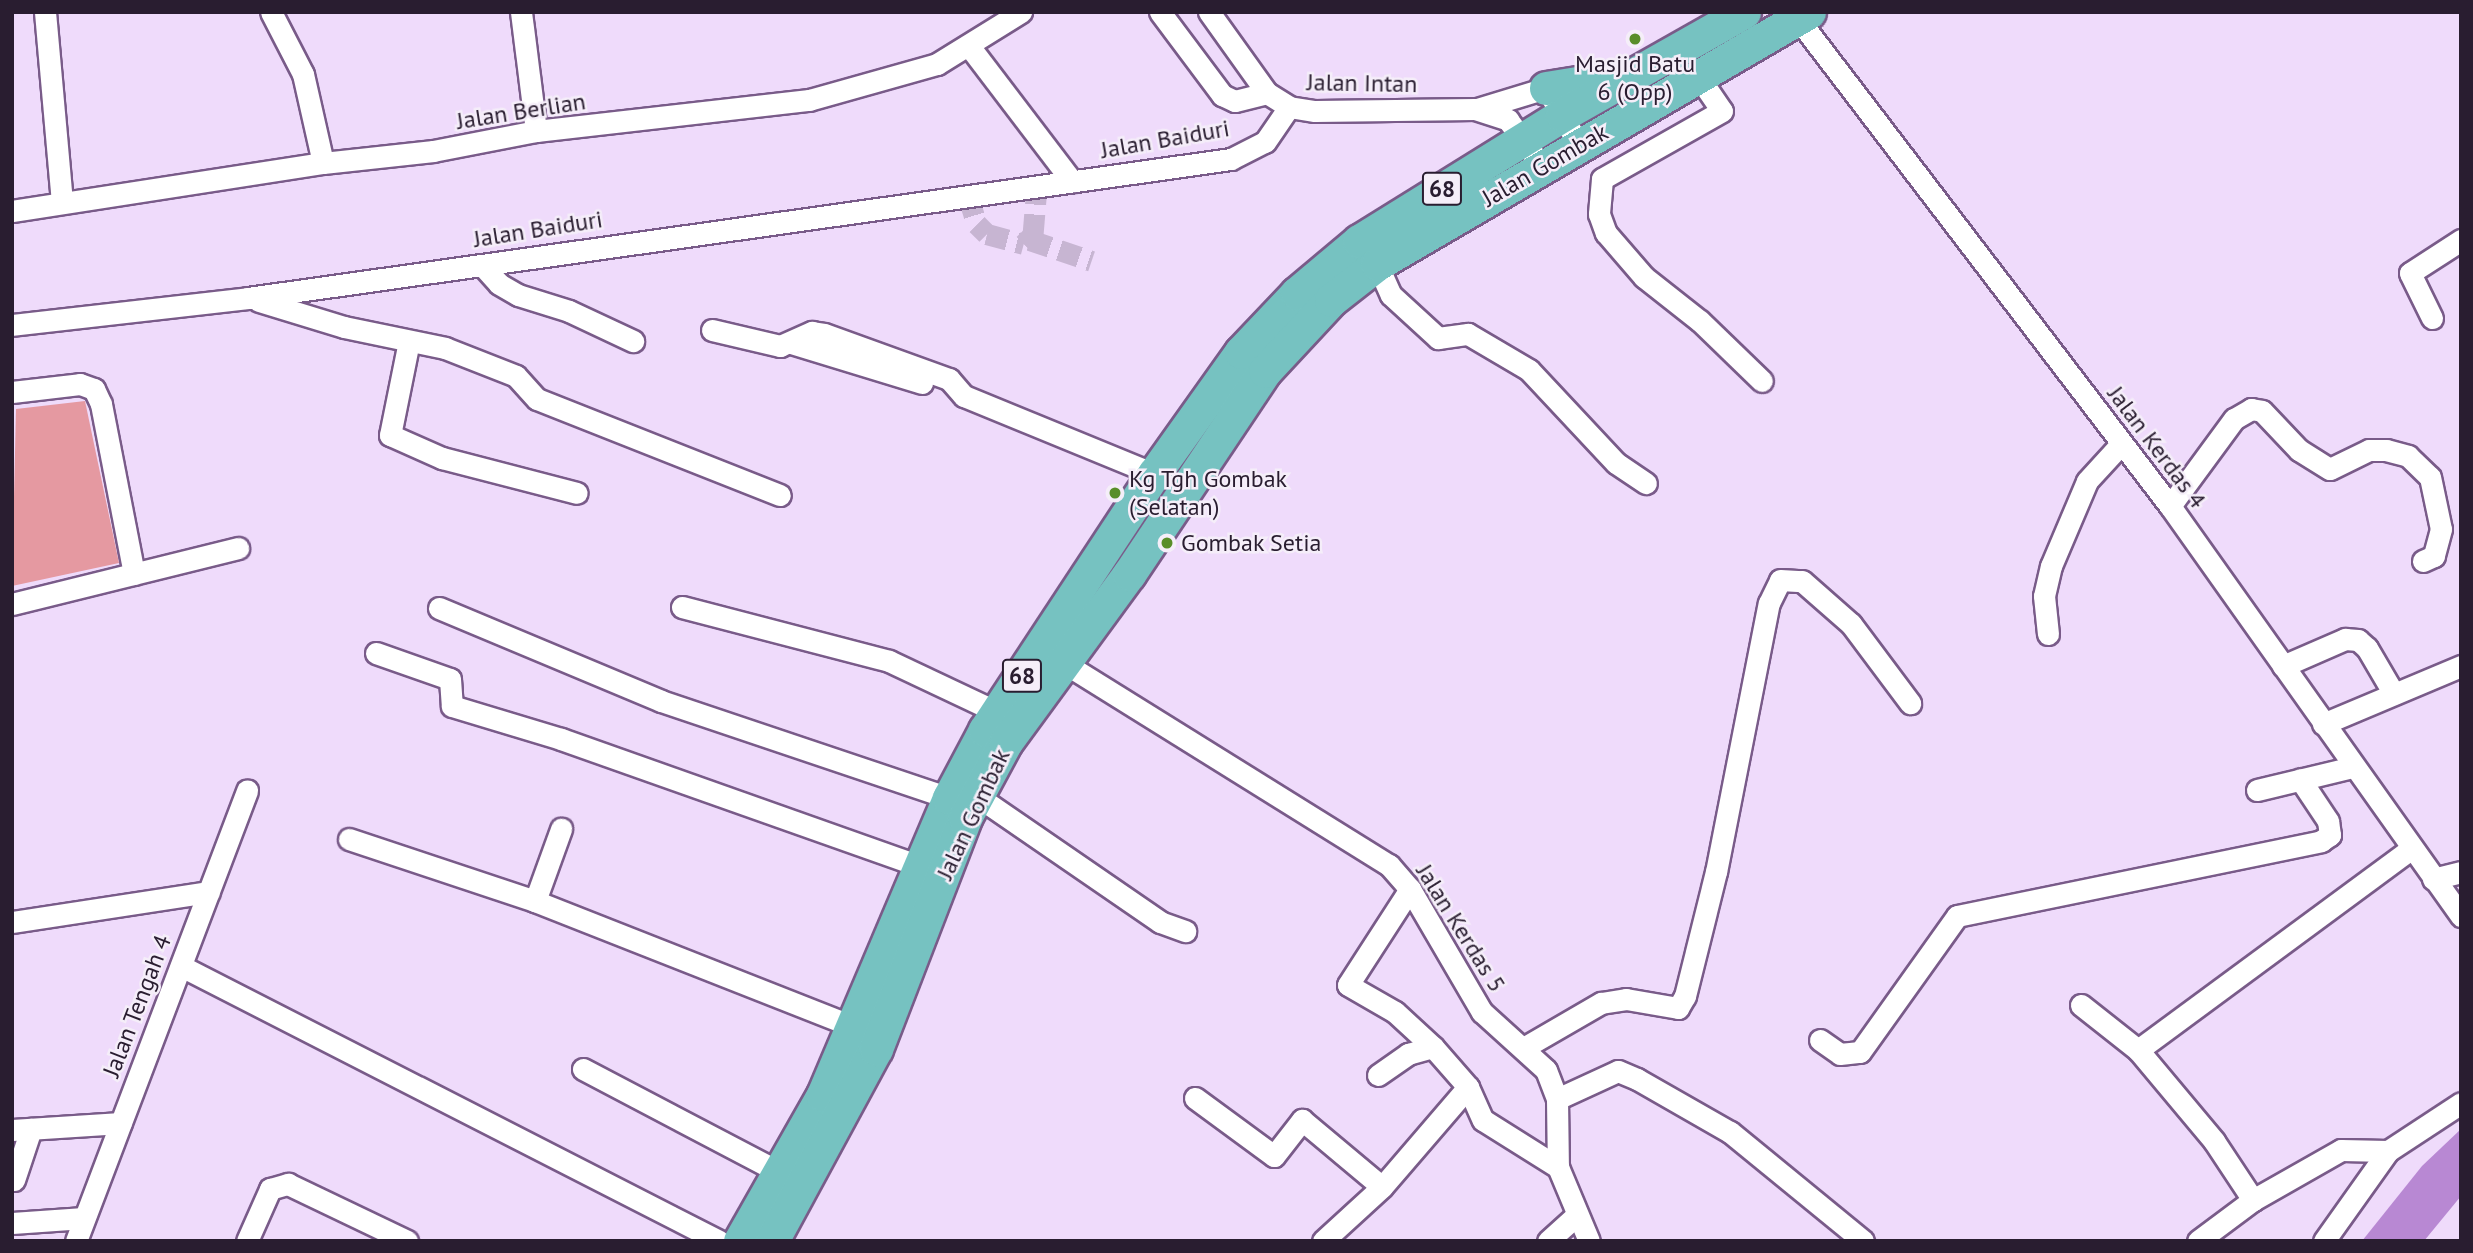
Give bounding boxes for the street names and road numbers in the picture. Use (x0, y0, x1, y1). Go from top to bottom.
street label: Jalan Intan (1306, 68, 1418, 98)
street label: Jalan Berlian (454, 87, 588, 135)
street label: Jalan Baiduri (1098, 114, 1232, 164)
street label: Jalan Gombak (1477, 117, 1613, 213)
road number: 68 (1421, 170, 1463, 208)
street label: Jalan Baiduri (471, 205, 605, 253)
street label: Jalan Kerdas 4 (2102, 380, 2212, 514)
road number: 68 (1001, 656, 1043, 696)
street label: Jalan Gombak (930, 744, 1016, 884)
street label: Jalan Kerdas 5 (1410, 859, 1512, 997)
street label: Jalan Tengah 4 (97, 931, 177, 1081)

